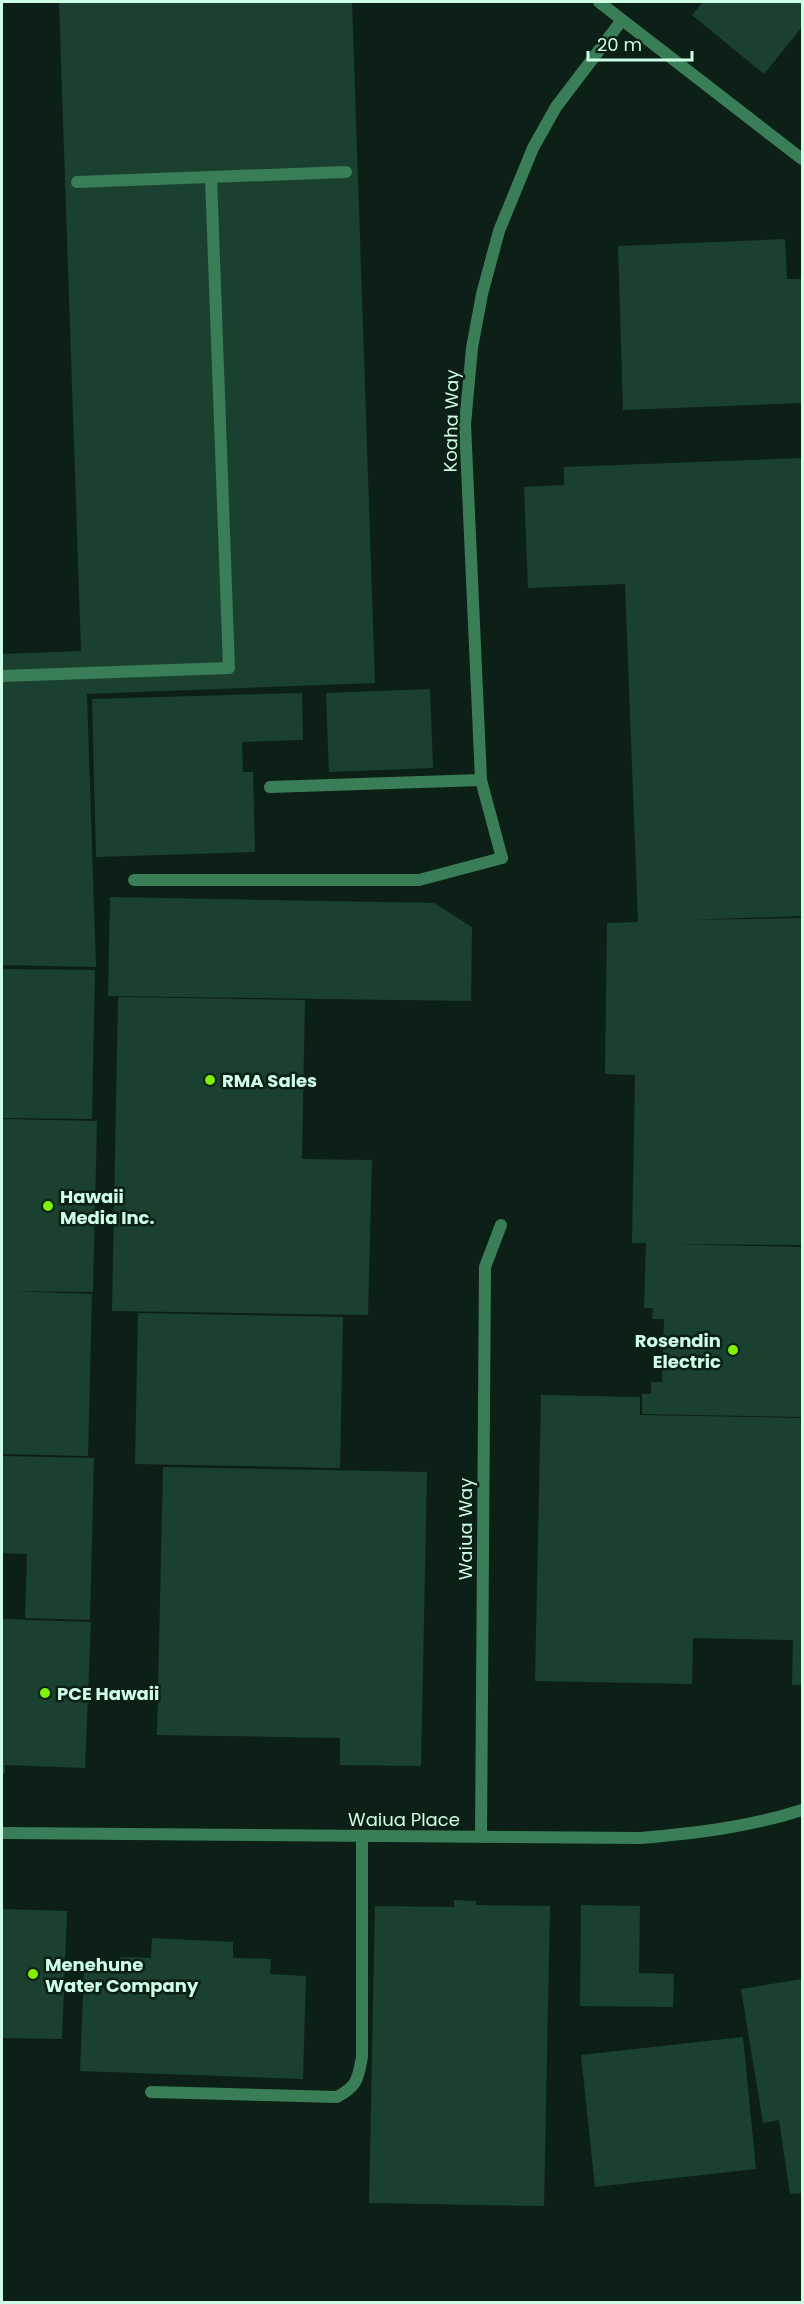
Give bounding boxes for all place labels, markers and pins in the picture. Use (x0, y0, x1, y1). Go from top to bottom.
place label: RMA Sales (222, 1068, 317, 1093)
marker: RMA Sales (203, 1073, 217, 1087)
place label: Hawaii Media Inc. (60, 1184, 155, 1230)
marker: Hawaii Media Inc. (41, 1199, 55, 1213)
place label: Rosendin Electric (635, 1328, 721, 1374)
marker: Rosendin Electric (726, 1343, 740, 1357)
place label: PCE Hawaii (57, 1681, 159, 1706)
marker: PCE Hawaii (38, 1686, 52, 1700)
place label: Menehune Water Company (45, 1952, 199, 1998)
marker: Menehune Water Company (26, 1967, 40, 1981)

